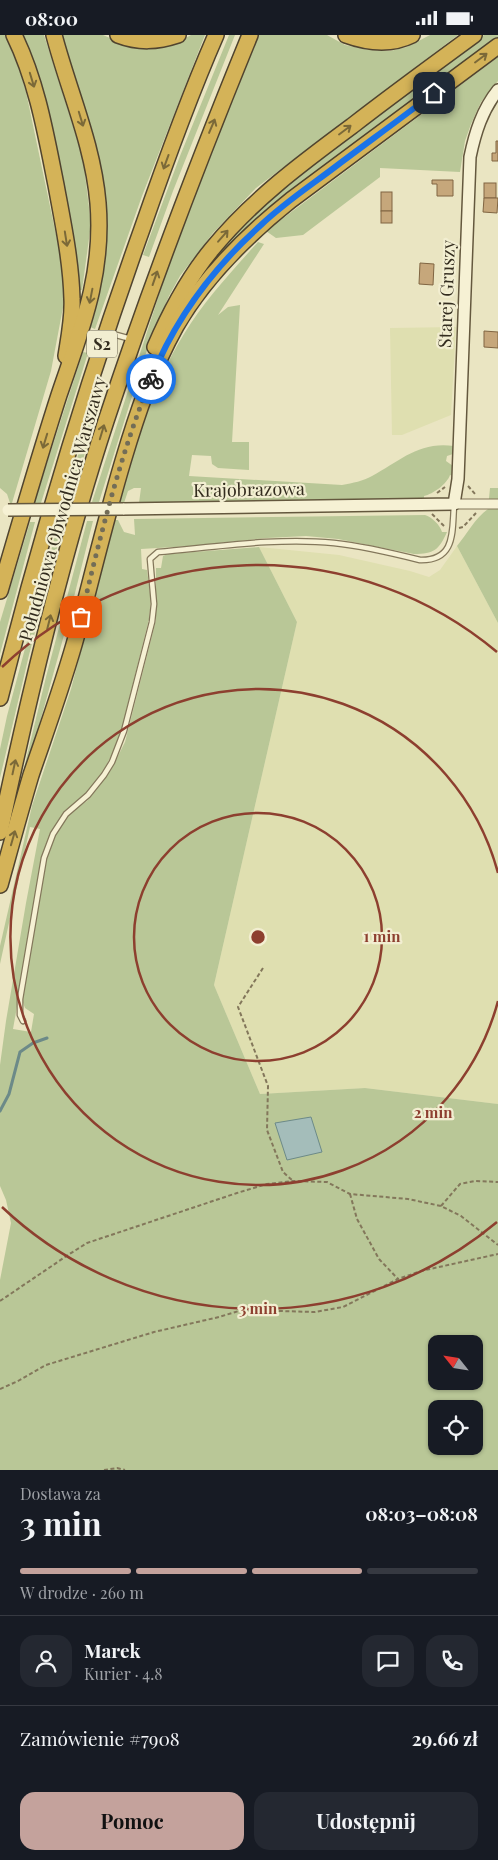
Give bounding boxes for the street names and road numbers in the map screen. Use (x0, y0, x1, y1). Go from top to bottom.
street label: Starej Gruszy (432, 240, 460, 348)
road number: S2 (87, 331, 117, 357)
street label: Południowa Obwodnica Warszawy (13, 374, 111, 644)
street label: Krajobrazowa (193, 476, 305, 502)

